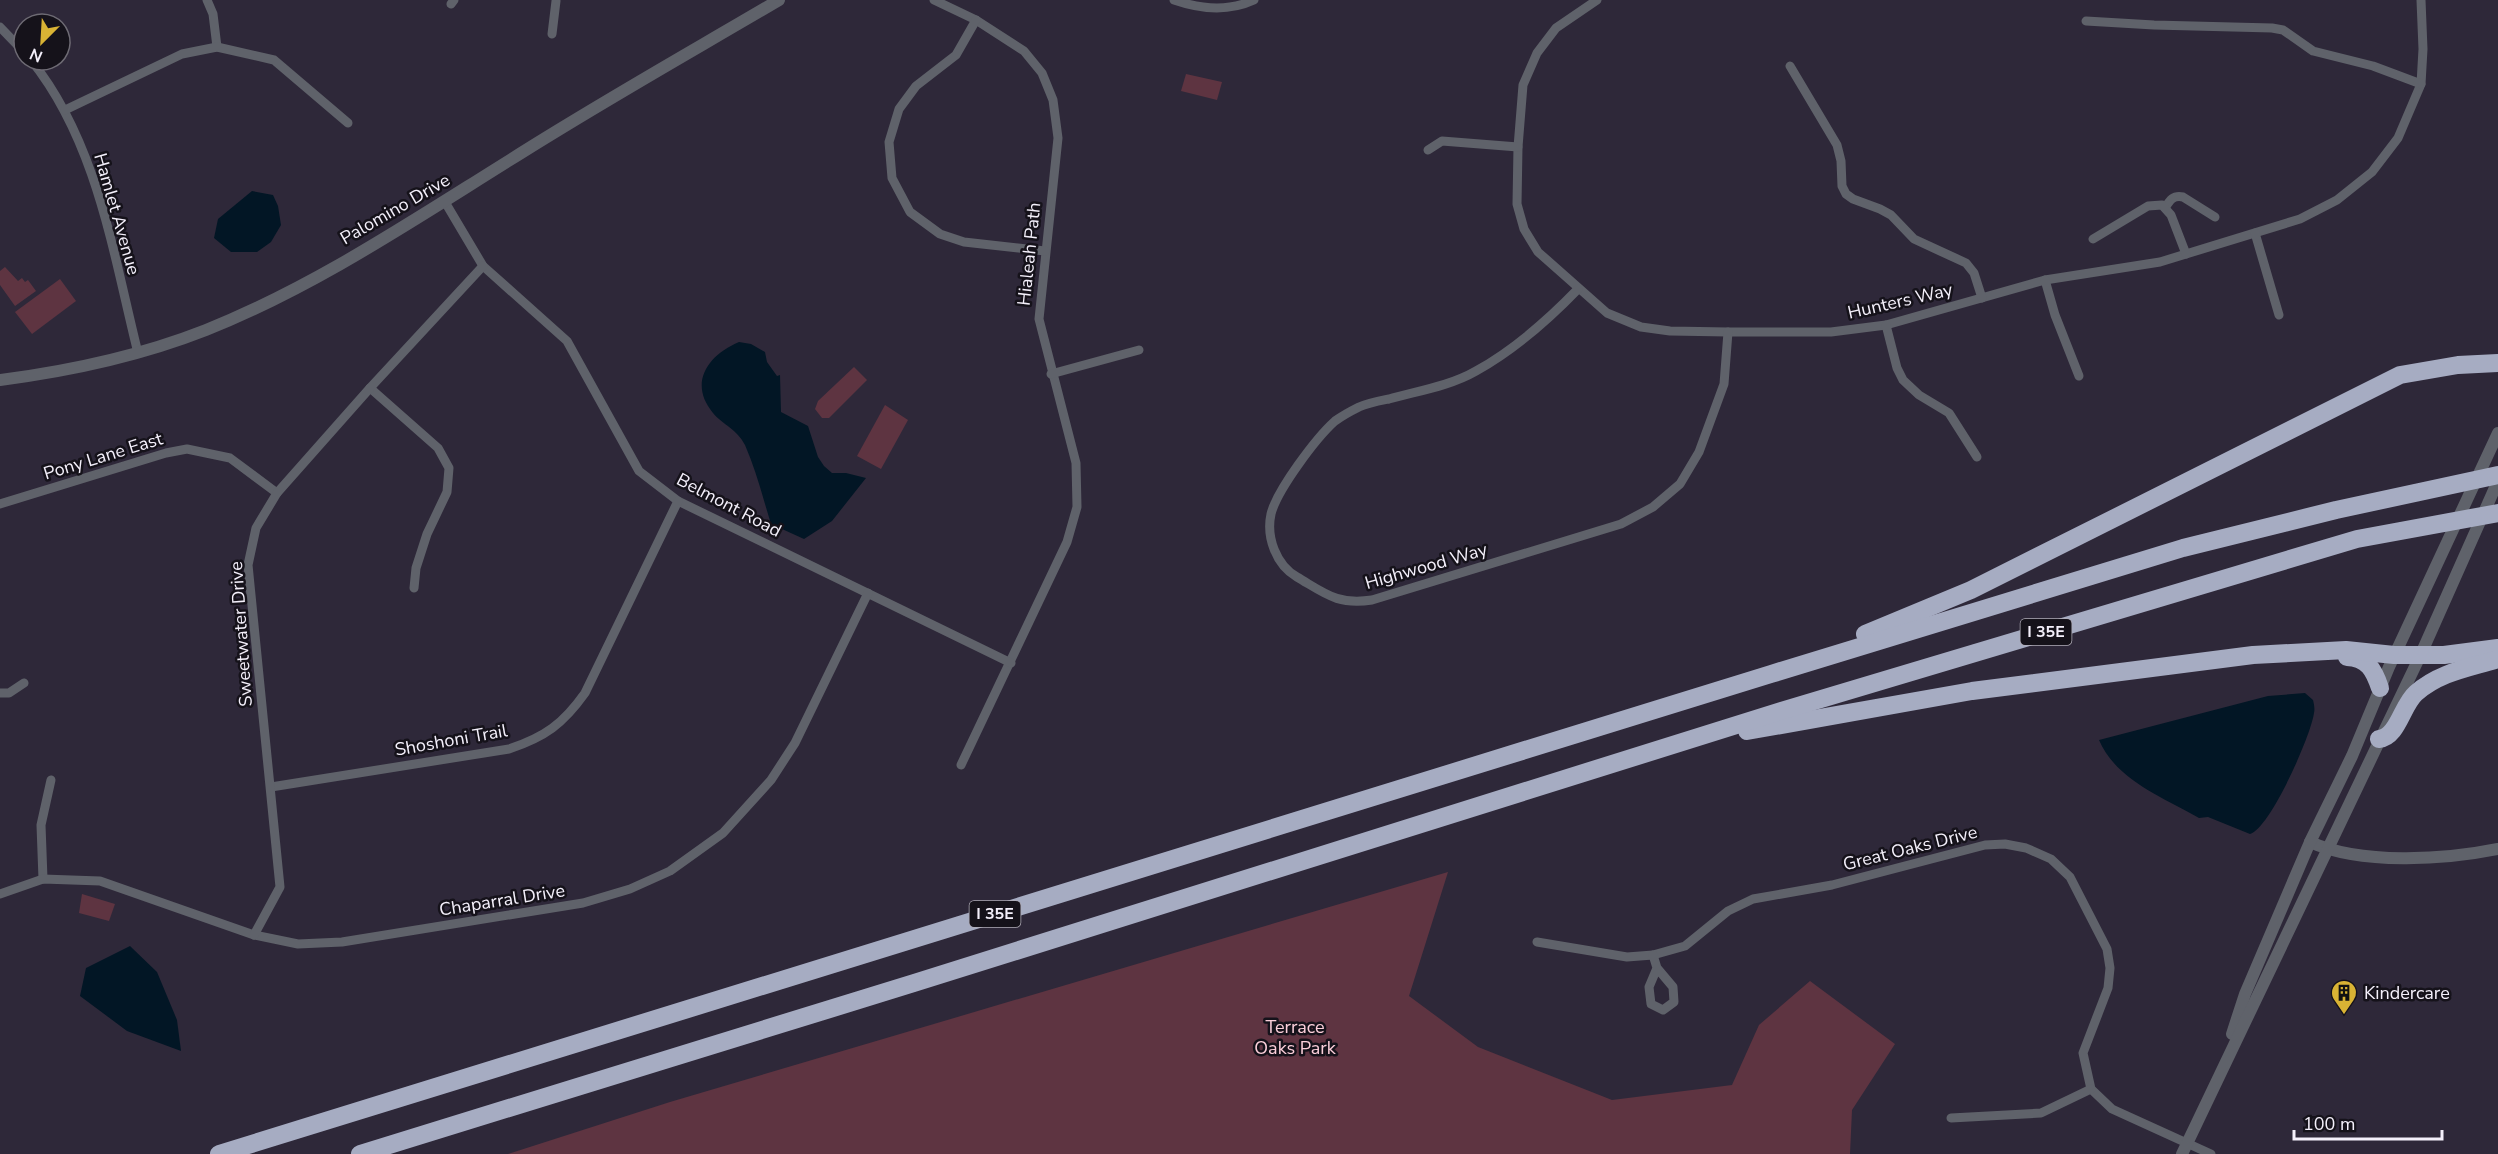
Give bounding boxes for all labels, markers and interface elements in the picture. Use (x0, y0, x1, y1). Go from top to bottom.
north arrow (12, 12, 72, 72)
text: N (26, 42, 46, 67)
street label: Hamlet Avenue (88, 150, 146, 278)
street label: Palomino Drive (336, 168, 454, 250)
street label: Hialeah Path (1012, 201, 1046, 307)
street label: Hunters Way (1845, 277, 1956, 325)
street label: Pony Lane East (40, 426, 166, 486)
street label: Belmont Road (672, 467, 786, 543)
street label: Highwood Way (1362, 537, 1491, 595)
street label: Sweetwater Drive (224, 561, 258, 707)
road number: I 35E (2020, 619, 2072, 645)
street label: Shoshoni Trail (393, 718, 510, 762)
street label: Great Oaks Drive (1840, 820, 1980, 876)
street label: Chaparral Drive (437, 878, 567, 922)
road number: I 35E (970, 901, 1020, 927)
building icon: Kindercare (2329, 978, 2359, 1016)
place label: Kindercare (2364, 981, 2450, 1005)
park label: Terrace Oaks Park (1254, 1015, 1337, 1060)
scale bar (2294, 1103, 2442, 1141)
text: 100 m (2303, 1112, 2355, 1136)

